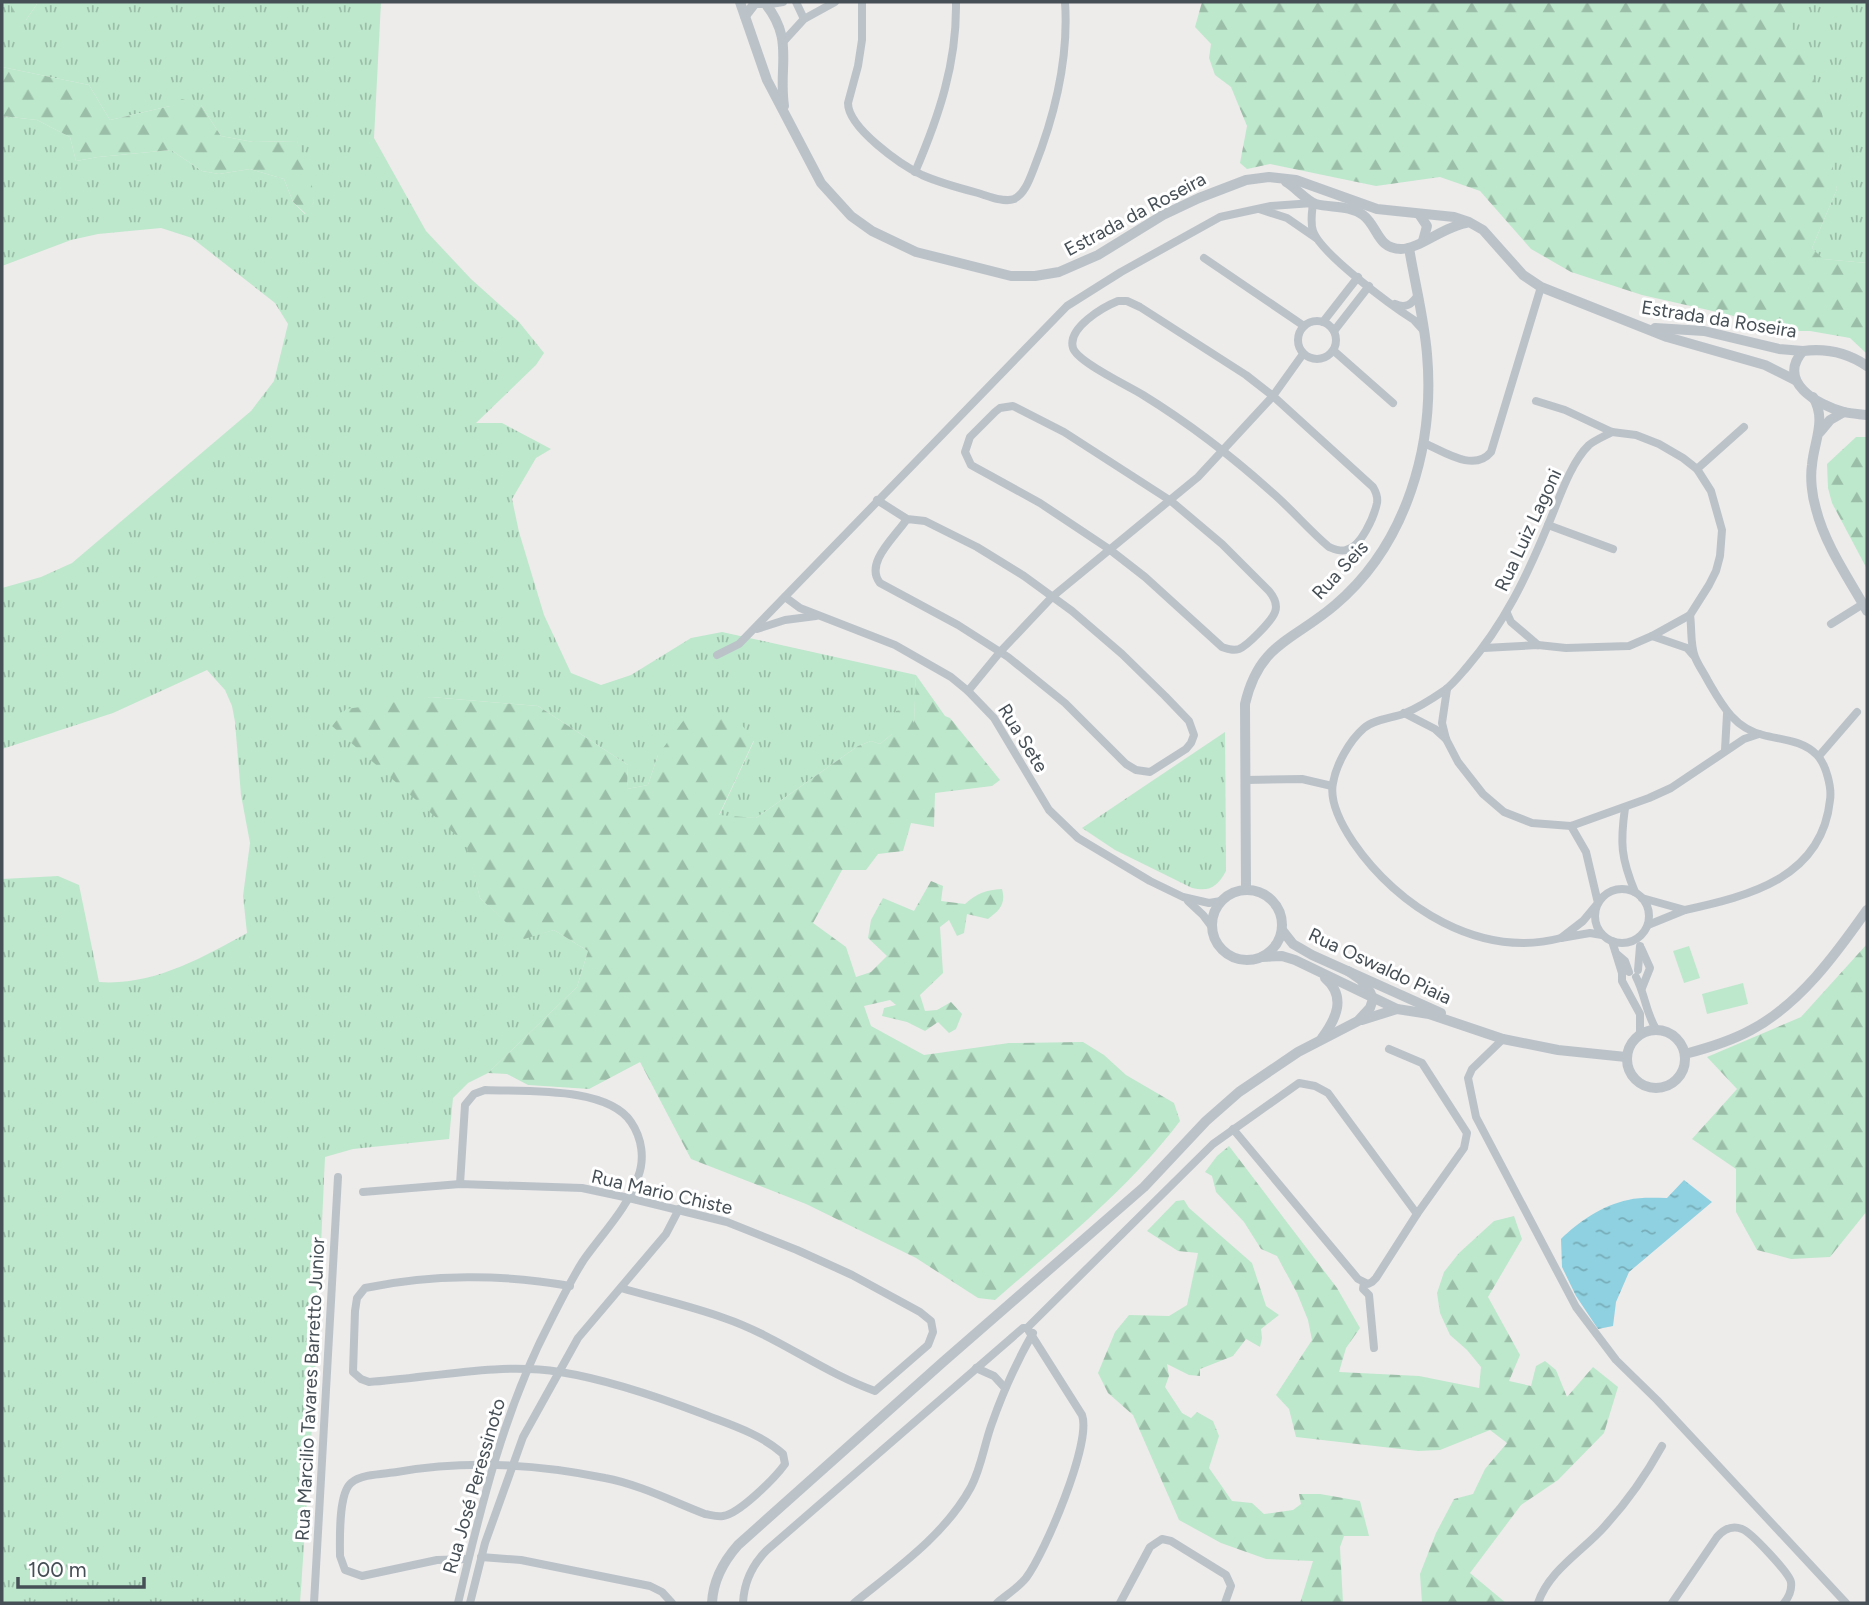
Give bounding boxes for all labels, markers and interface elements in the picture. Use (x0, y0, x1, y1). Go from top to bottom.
street label: Estrada da Roseira (1060, 167, 1210, 261)
street label: Estrada da Roseira (1640, 295, 1798, 343)
street label: Rua Luiz Lagoni (1490, 465, 1566, 595)
street label: Rua Seis (1307, 536, 1373, 604)
street label: Rua Sete (993, 699, 1053, 777)
street label: Rua Oswaldo Piaia (1305, 923, 1455, 1009)
street label: Rua Mario Chiste (589, 1165, 735, 1219)
street label: Rua Marcilio Tavares Barretto Junior (291, 1236, 329, 1541)
street label: Rua José Peressinoto (438, 1396, 510, 1576)
scale bar (18, 1546, 144, 1590)
text: 100 m (28, 1557, 87, 1582)

